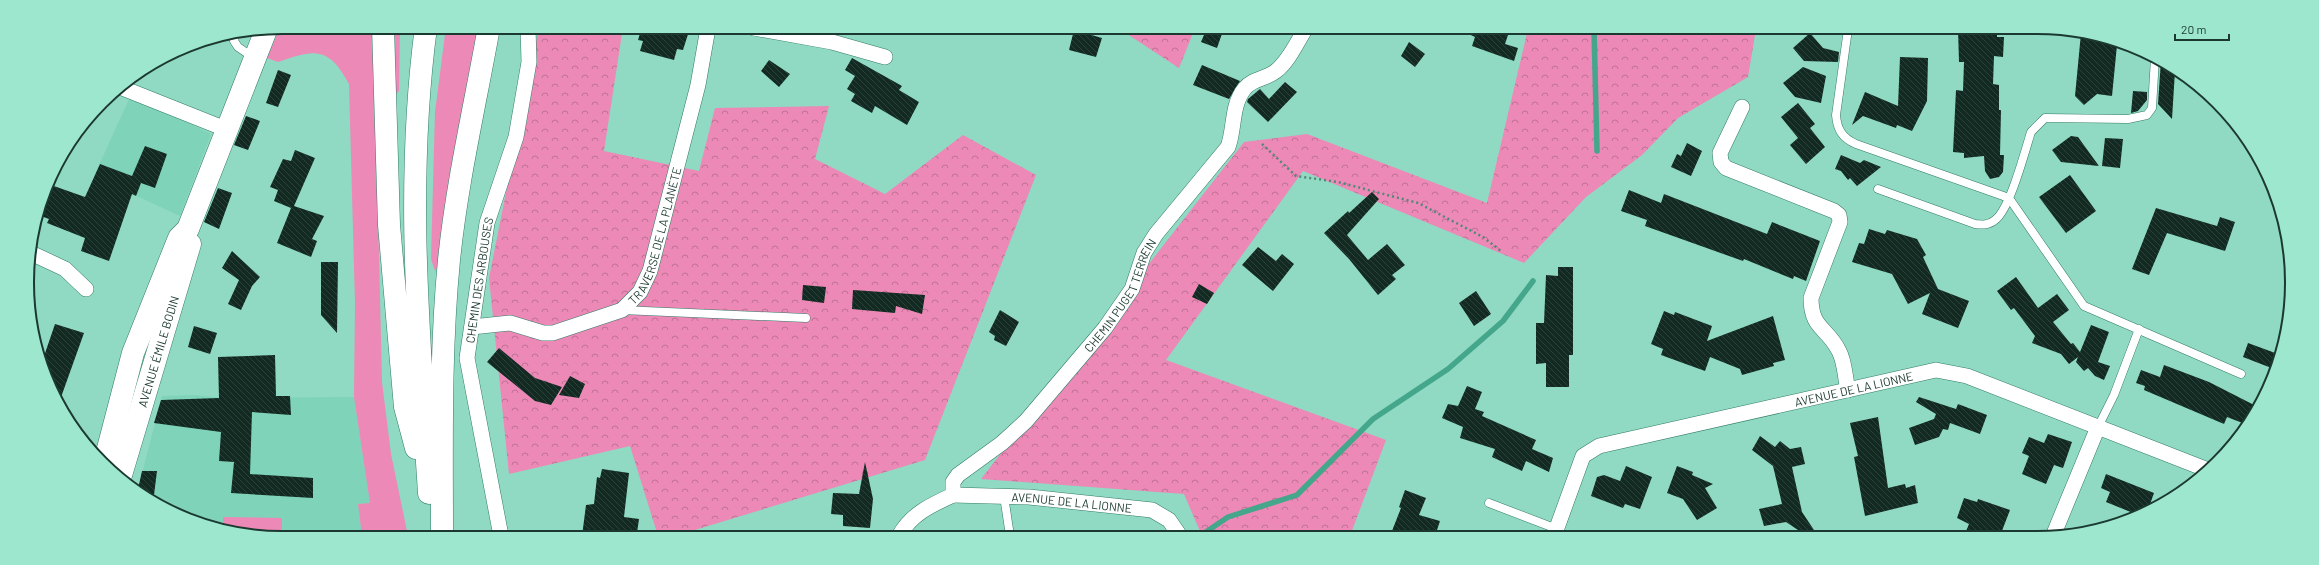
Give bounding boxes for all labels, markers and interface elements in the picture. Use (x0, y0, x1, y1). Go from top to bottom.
scale bar (2175, 16, 2229, 42)
text: 20 m (2181, 22, 2207, 36)
street label: TRAVERSE DE LA PLANÈTE (625, 165, 684, 307)
street label: CHEMIN DES ARBOUSES (462, 215, 496, 344)
street label: CHEMIN PUGET TERREIN (1081, 236, 1159, 355)
street label: AVENUE ÉMILE BODIN (135, 294, 181, 409)
street label: AVENUE DE LA LIONNE (1793, 368, 1914, 409)
street label: AVENUE DE LA LIONNE (1011, 490, 1133, 515)

